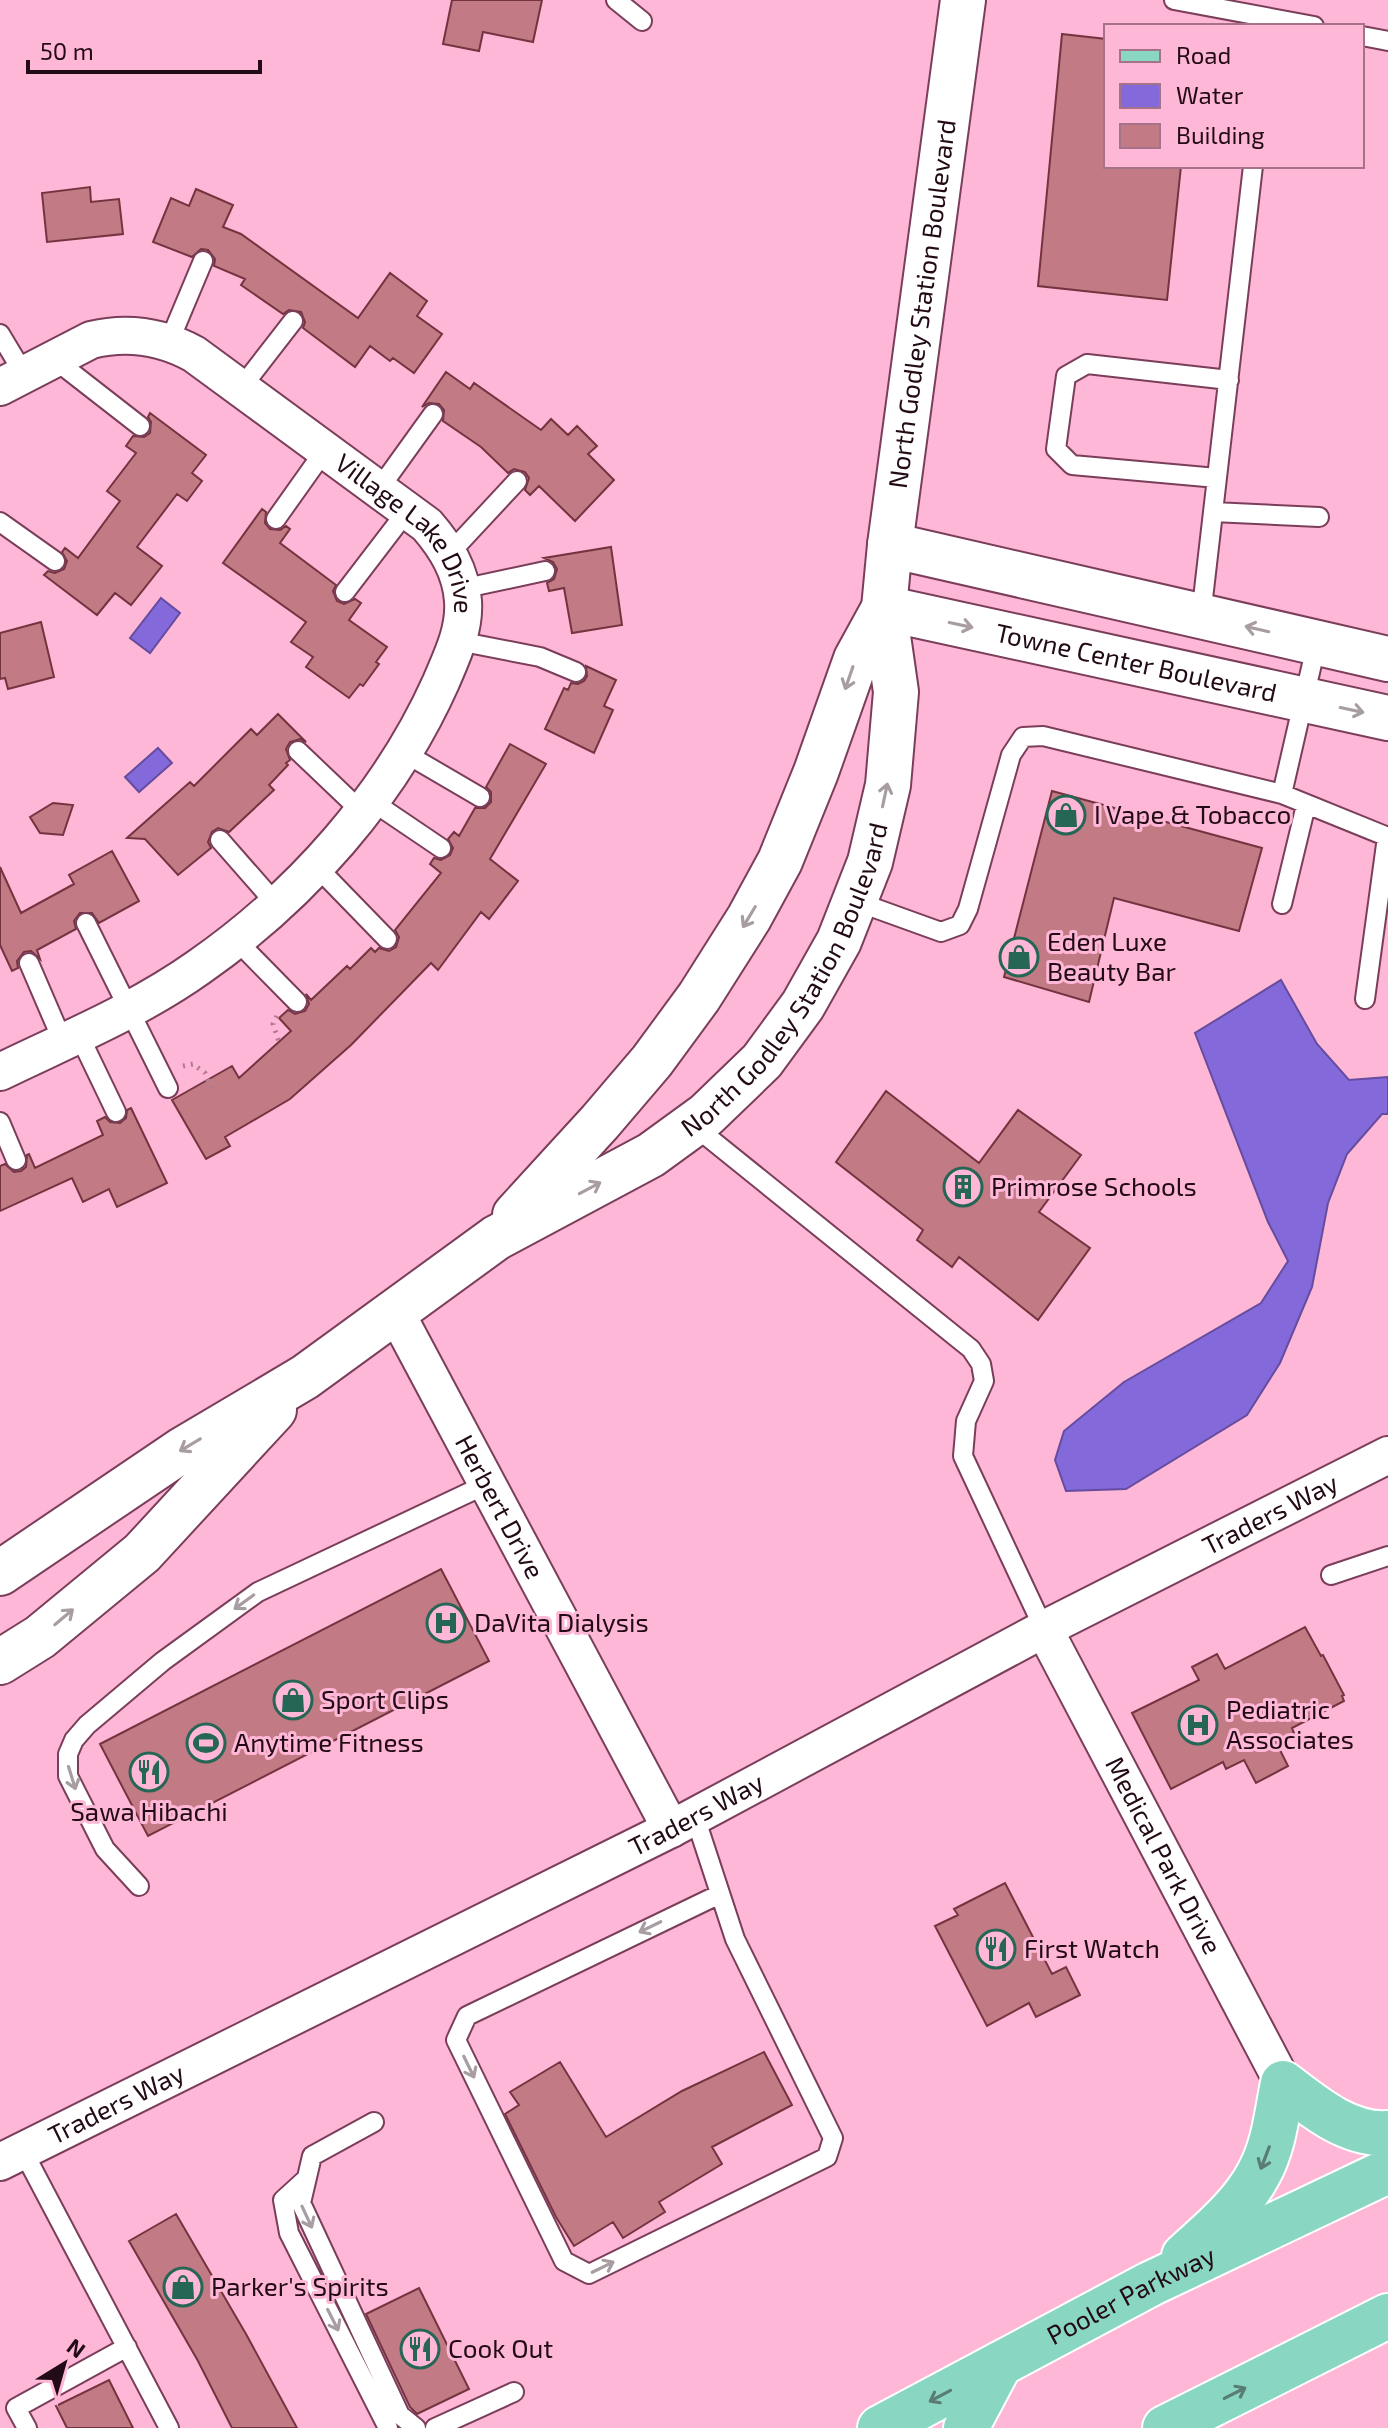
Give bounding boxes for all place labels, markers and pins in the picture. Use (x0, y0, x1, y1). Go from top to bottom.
shop icon: I Vape & Tobacco (1045, 794, 1087, 836)
place label: I Vape & Tobacco (1094, 798, 1291, 829)
place label: Eden Luxe Beauty Bar (1047, 925, 1176, 986)
shop icon: Eden Luxe Beauty Bar (998, 936, 1040, 978)
building icon: Primrose Schools (942, 1166, 984, 1208)
place label: Primrose Schools (991, 1170, 1197, 1201)
hospital icon: DaVita Dialysis (425, 1602, 467, 1644)
place label: DaVita Dialysis (474, 1606, 649, 1637)
shop icon: Sport Clips (272, 1679, 314, 1721)
place label: Sport Clips (321, 1683, 449, 1714)
place label: Pediatric Associates (1226, 1693, 1354, 1754)
hospital icon: Pediatric Associates (1177, 1704, 1219, 1746)
sports icon: Anytime Fitness (185, 1722, 227, 1764)
place label: Anytime Fitness (234, 1726, 424, 1757)
restaurant icon: Sawa Hibachi (128, 1751, 170, 1793)
place label: Sawa Hibachi (70, 1795, 228, 1826)
restaurant icon: First Watch (975, 1928, 1017, 1970)
place label: First Watch (1024, 1932, 1160, 1963)
shop icon: Parker's Spirits (162, 2266, 204, 2308)
place label: Parker's Spirits (211, 2270, 389, 2301)
restaurant icon: Cook Out (399, 2328, 441, 2370)
place label: Cook Out (448, 2332, 553, 2363)

